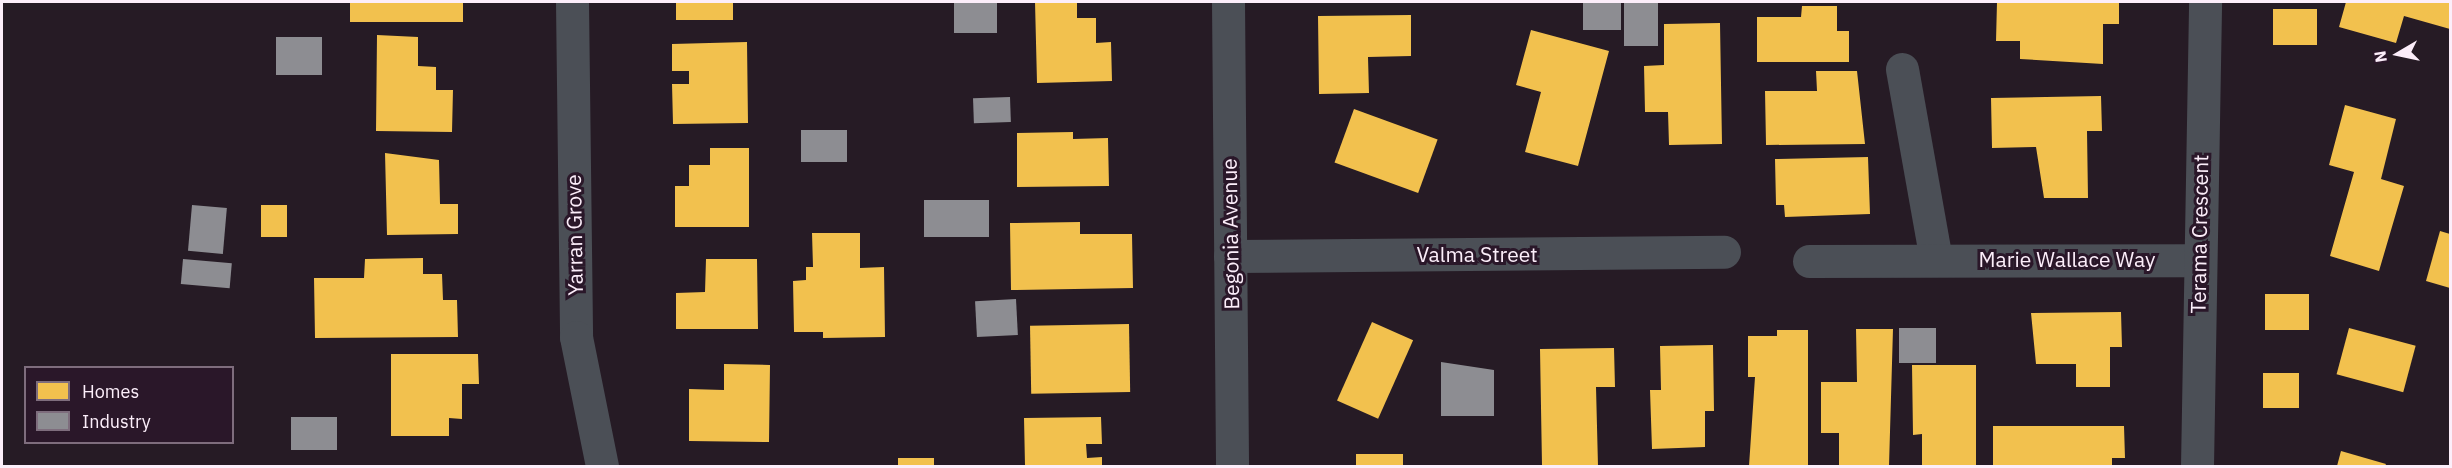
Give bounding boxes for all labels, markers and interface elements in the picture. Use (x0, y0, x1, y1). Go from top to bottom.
north arrow (2368, 24, 2428, 84)
text: N (2369, 50, 2391, 64)
street label: Terama Crescent (2185, 154, 2213, 314)
street label: Begonia Avenue (1216, 158, 1244, 310)
street label: Yarran Grove (560, 174, 588, 296)
street label: Valma Street (1416, 241, 1538, 267)
street label: Marie Wallace Way (1979, 246, 2155, 272)
legend (24, 366, 234, 444)
text: Homes (82, 380, 139, 403)
text: Industry (82, 410, 151, 433)

